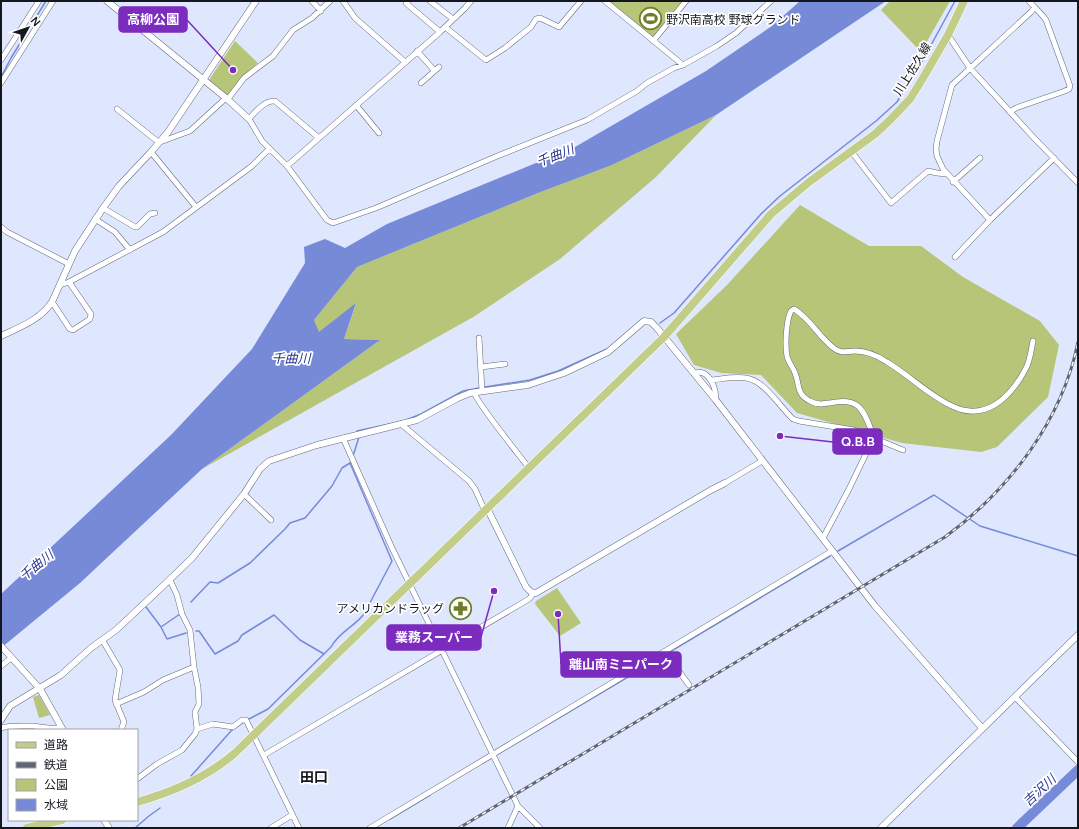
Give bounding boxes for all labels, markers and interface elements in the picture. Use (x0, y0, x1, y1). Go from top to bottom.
sports icon: 野沢南高校 野球グランド (637, 6, 663, 32)
callout: 高柳公園 (119, 7, 187, 32)
north arrow (8, 8, 48, 48)
text: 高柳公園 (127, 10, 179, 28)
place label: 野沢南高校 野球グランド (666, 11, 800, 28)
text: N (28, 13, 44, 29)
street label: 川上佐久線 (889, 39, 935, 99)
water label: 千曲川 (534, 139, 578, 170)
water label: 千曲川 (271, 349, 312, 367)
callout: Q.B.B (833, 429, 882, 454)
text: Q.B.B (841, 432, 875, 450)
water label: 千曲川 (15, 544, 58, 584)
pharmacy icon: アメリカンドラッグ (447, 595, 473, 621)
place label: アメリカンドラッグ (337, 600, 444, 617)
callout: 業務スーパー (387, 625, 481, 650)
text: 業務スーパー (395, 628, 473, 646)
callout: 離山南ミニパーク (561, 652, 681, 677)
text: 離山南ミニパーク (569, 655, 673, 673)
legend (8, 729, 138, 821)
text: 道路 (44, 736, 68, 753)
text: 鉄道 (44, 756, 68, 773)
district label: 田口 (300, 767, 328, 786)
water label: 吉沢川 (1019, 769, 1061, 810)
text: 公園 (44, 776, 68, 793)
text: 水域 (44, 796, 68, 813)

